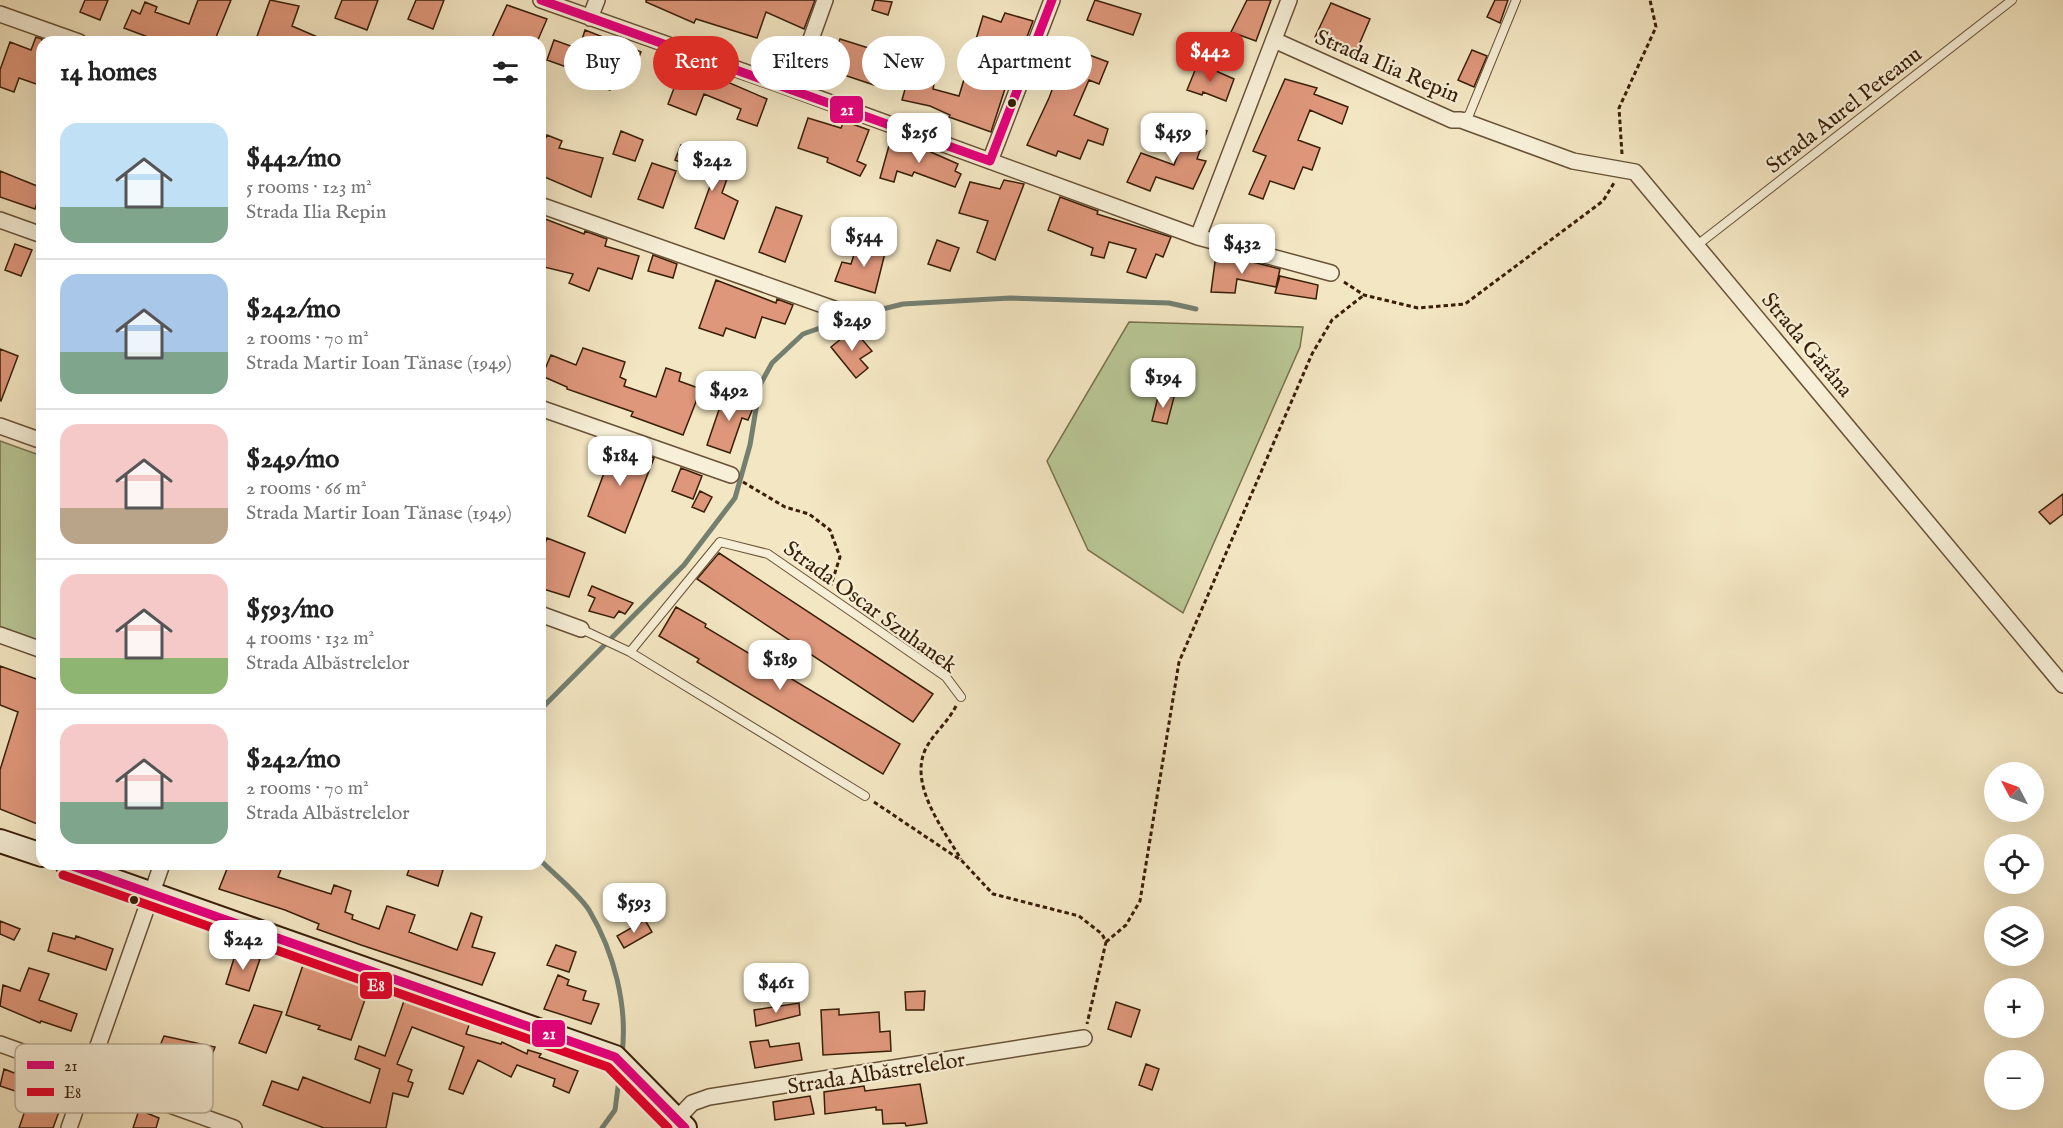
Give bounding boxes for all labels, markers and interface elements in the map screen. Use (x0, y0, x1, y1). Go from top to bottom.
street label: Strada Ilia Repin (1311, 24, 1464, 110)
pin: $442 (1174, 32, 1246, 83)
chip: Buy (564, 36, 641, 90)
chip: Rent (653, 36, 739, 90)
chip: Filters (751, 36, 850, 90)
chip: New (862, 36, 945, 90)
chip: Apartment (957, 36, 1092, 90)
text: $442 (1190, 39, 1230, 64)
street label: Strada Aurel Peteanu (1761, 41, 1928, 180)
text: 14 homes (60, 56, 157, 89)
icon: filters (489, 56, 522, 89)
line badge: 21 (829, 95, 864, 124)
unlabelled marker (1006, 97, 1018, 109)
text: 21 (840, 101, 854, 121)
pin: $256 (883, 113, 955, 164)
pin: $459 (1137, 113, 1209, 164)
text: $256 (901, 120, 937, 145)
text: $459 (1155, 120, 1191, 145)
pin: $242 (676, 141, 748, 192)
text: $442/mo (246, 142, 341, 175)
icon: home (108, 147, 180, 219)
text: $242 (692, 148, 732, 173)
text: 5 rooms · 123 m² (246, 175, 372, 200)
text: Strada Ilia Repin (246, 200, 386, 225)
pin: $544 (828, 217, 900, 268)
text: $544 (845, 224, 883, 249)
pin: $432 (1206, 224, 1278, 275)
text: $432 (1223, 231, 1261, 256)
street label: Strada Gărâna (1755, 287, 1859, 404)
text: $242/mo (246, 293, 340, 326)
icon: home (108, 298, 180, 370)
pin: $249 (816, 301, 888, 352)
text: $249 (833, 308, 872, 333)
text: 2 rooms · 70 m² (246, 326, 369, 351)
text: Strada Martir Ioan Tănase (1949) (246, 351, 512, 376)
pin: $194 (1127, 358, 1199, 409)
text: $194 (1145, 365, 1181, 390)
pin: $492 (693, 371, 765, 422)
text: $492 (710, 378, 749, 403)
pin: $184 (584, 436, 656, 487)
text: $249/mo (246, 443, 339, 476)
text: $184 (602, 443, 638, 468)
icon: home (108, 448, 180, 520)
text: 2 rooms · 66 m² (246, 476, 367, 501)
text: Strada Martir Ioan Tănase (1949) (246, 501, 512, 526)
street label: Strada Oscar Szuhanek (777, 535, 962, 680)
text: $593/mo (246, 593, 334, 626)
icon: home (108, 598, 180, 670)
text: 4 rooms · 132 m² (246, 626, 374, 651)
pin: $189 (744, 640, 816, 691)
text: $189 (762, 647, 798, 672)
text: Strada Albăstrelelor (246, 651, 410, 676)
text: $242/mo (246, 743, 340, 776)
icon: home (108, 748, 180, 820)
north arrow (1984, 762, 2044, 822)
map controls (1984, 762, 2044, 1110)
text: 2 rooms · 70 m² (246, 776, 369, 801)
text: Strada Albăstrelelor (246, 801, 410, 826)
button: locate (1984, 834, 2044, 894)
pin: $593 (598, 883, 670, 934)
text: $593 (617, 890, 651, 915)
unlabelled marker (128, 894, 140, 906)
button: layers (1984, 906, 2044, 966)
pin: $242 (207, 920, 279, 971)
text: $242 (223, 927, 263, 952)
pin: $461 (740, 963, 812, 1014)
text: $461 (758, 970, 794, 995)
line badge: E8 (359, 971, 393, 1000)
text: E8 (367, 977, 385, 997)
button: + (1984, 978, 2044, 1038)
line badge: 21 (531, 1019, 566, 1048)
text: 21 (542, 1025, 556, 1045)
legend (15, 1044, 213, 1113)
street label: Strada Albăstrelelor (785, 1046, 967, 1102)
button: − (1984, 1050, 2044, 1110)
text: 21 (64, 1057, 78, 1077)
text: E8 (64, 1084, 81, 1104)

